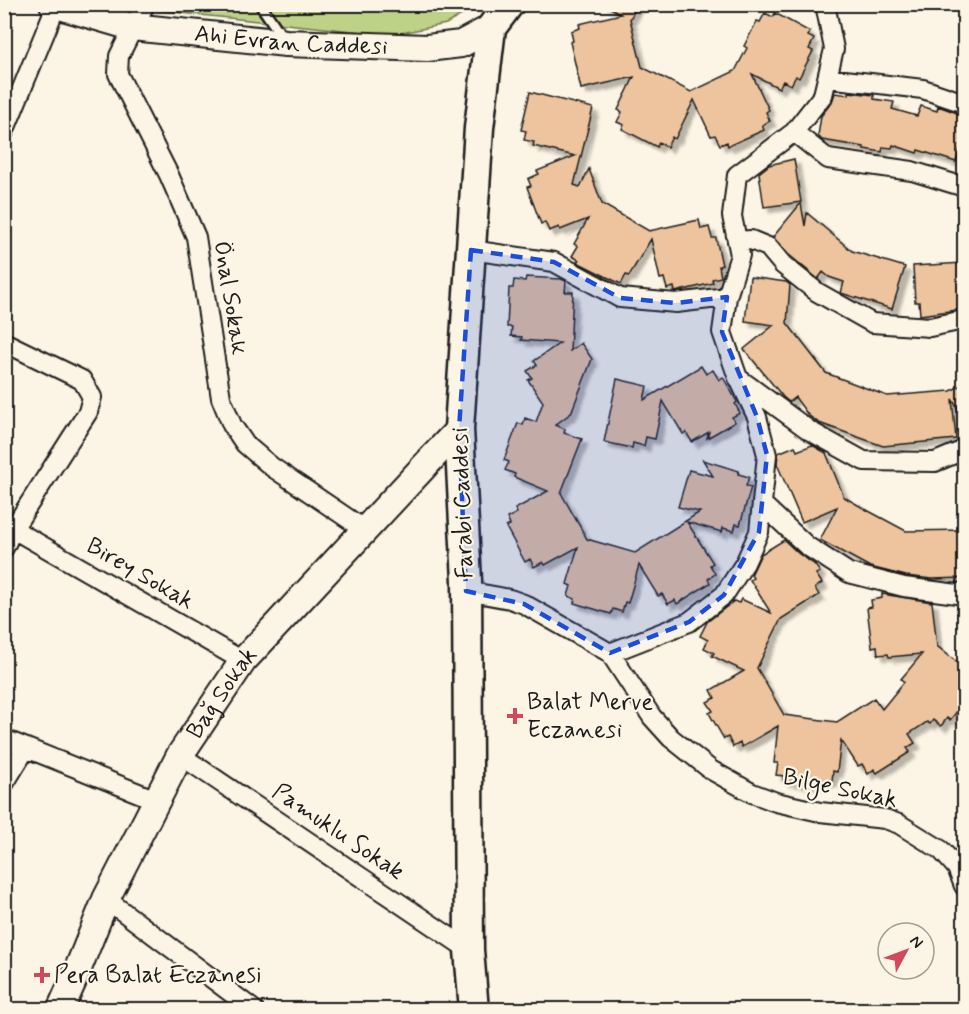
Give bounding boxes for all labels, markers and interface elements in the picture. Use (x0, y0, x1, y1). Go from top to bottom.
street label: Ahi Evran Caddesi (193, 18, 388, 62)
street label: Önal Sokak (206, 239, 254, 357)
street label: Farabi Caddesi (445, 427, 481, 579)
street label: Birey Sokak (81, 531, 199, 617)
street label: Bağ Sokak (180, 640, 264, 745)
place label: Balat Merve Eczanesi (527, 687, 653, 746)
marker: Balat Merve Eczanesi (508, 709, 522, 723)
street label: Bilge Sokak (779, 762, 900, 818)
street label: Pamuklu Sokak (266, 776, 410, 888)
north arrow (876, 921, 936, 981)
text: N (905, 931, 928, 953)
place label: Pera Balat Eczanesi (54, 960, 262, 991)
marker: Pera Balat Eczanesi (35, 968, 49, 982)

